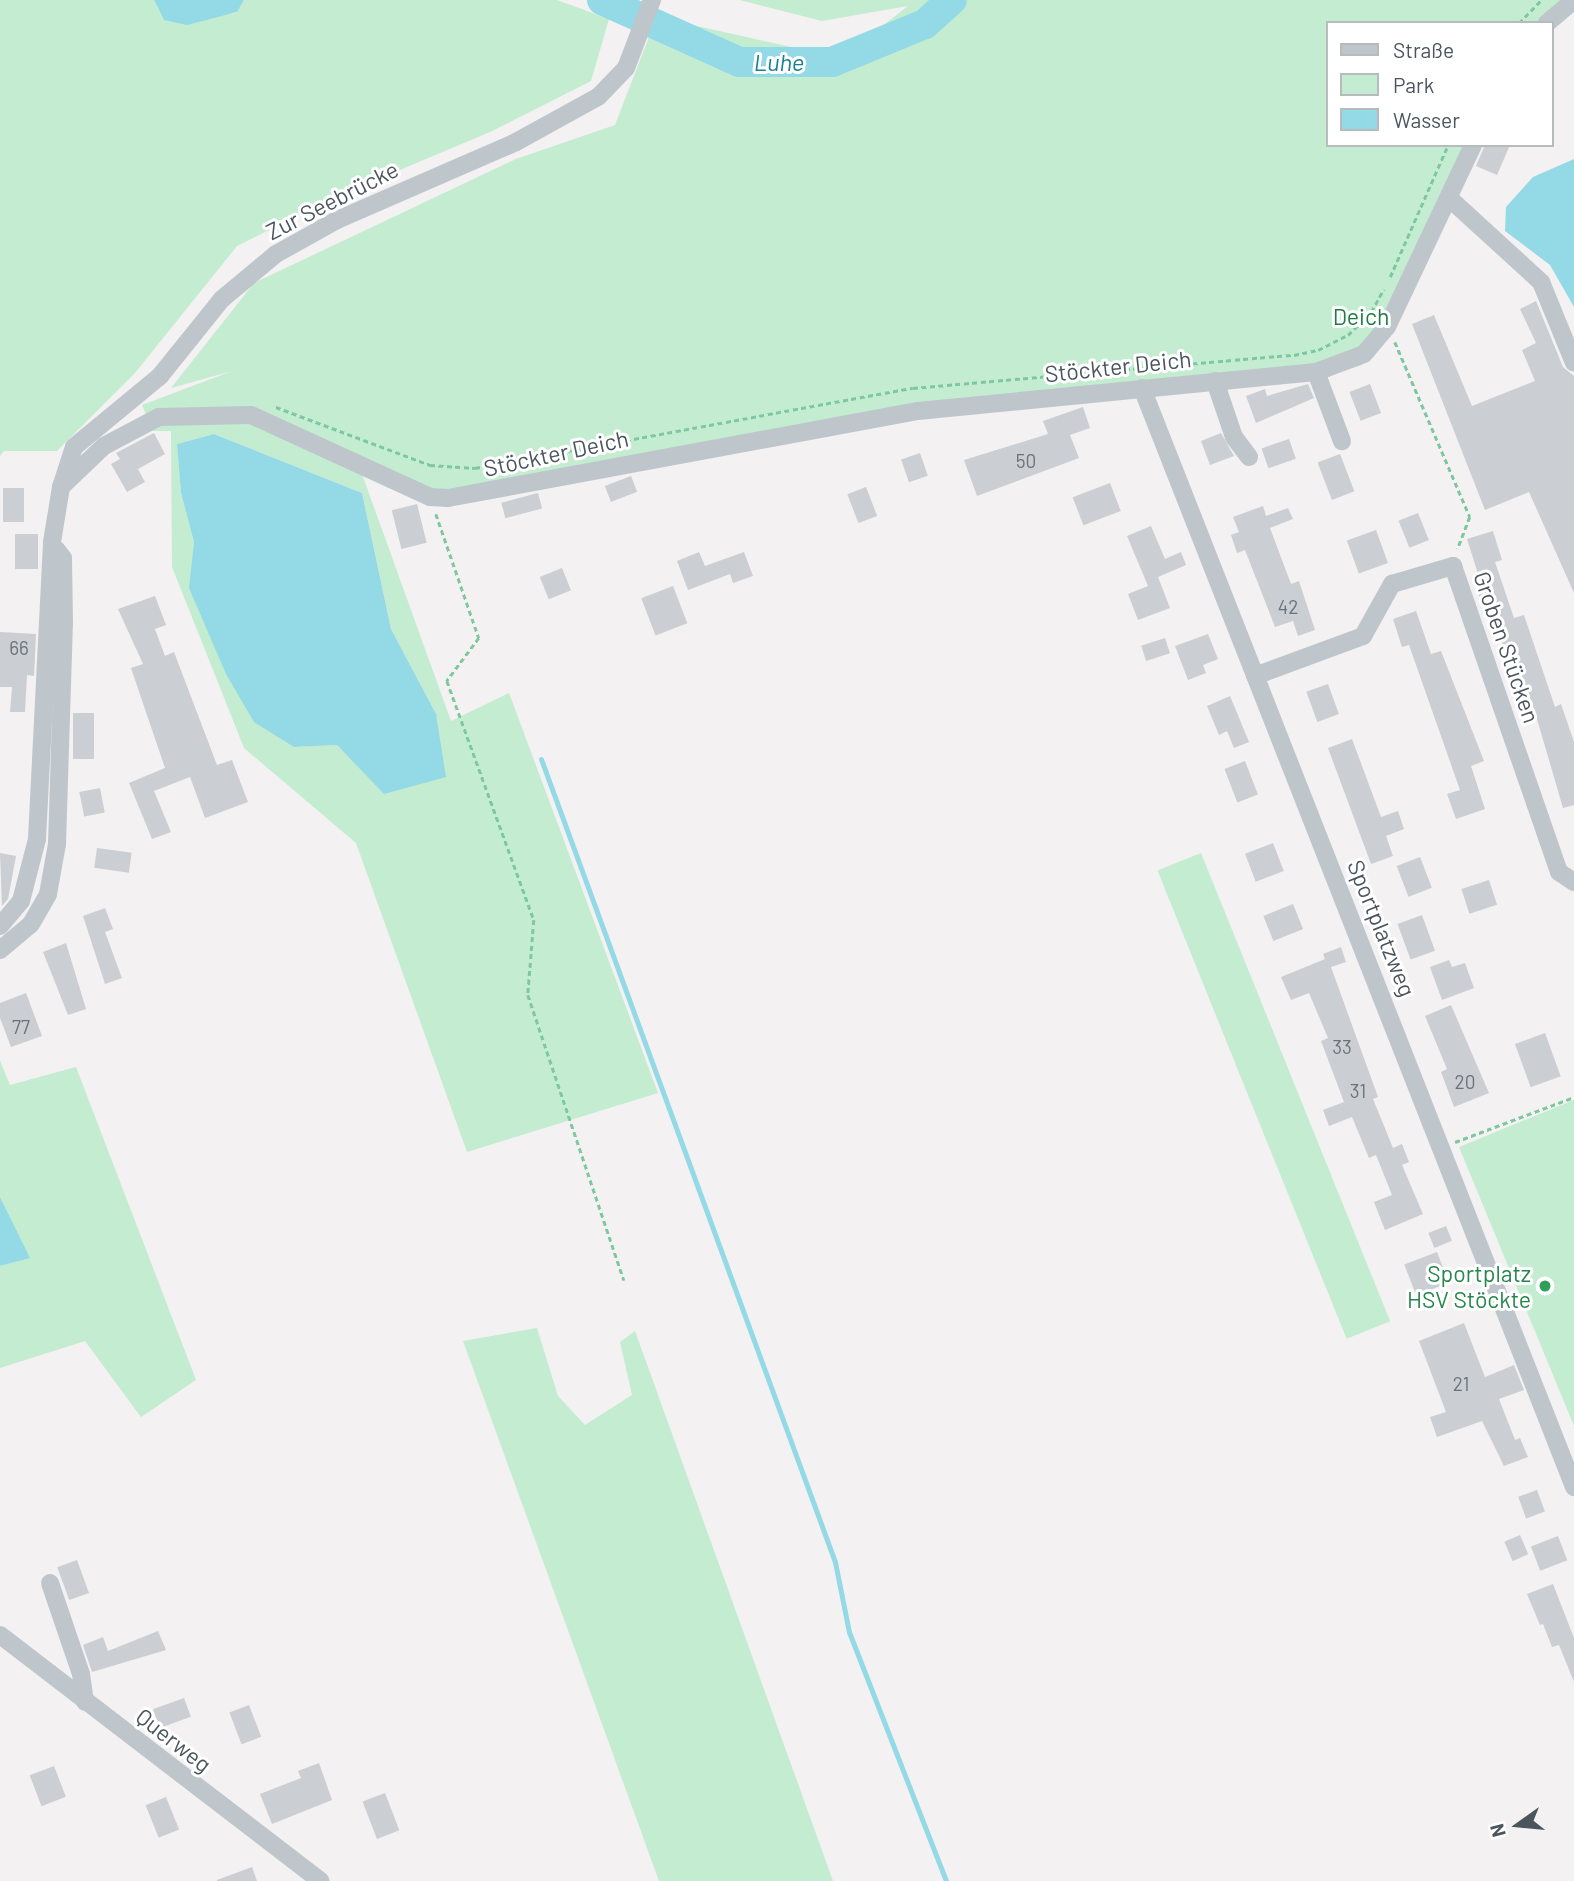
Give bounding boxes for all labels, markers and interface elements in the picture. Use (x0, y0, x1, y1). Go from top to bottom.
legend (1326, 21, 1553, 147)
text: Straße (1393, 37, 1454, 62)
water label: Luhe (754, 48, 804, 76)
text: Park (1393, 72, 1434, 97)
text: Wasser (1393, 107, 1460, 132)
street label: Zur Seebrücke (261, 155, 403, 245)
park label: Deich (1333, 302, 1389, 330)
street label: Stöckter Deich (1043, 345, 1193, 387)
street label: Stöckter Deich (481, 424, 631, 482)
house number: 50 (1016, 450, 1036, 472)
street label: Groben Stücken (1468, 568, 1546, 726)
house number: 42 (1278, 596, 1298, 618)
house number: 66 (9, 637, 29, 659)
street label: Sportplatzweg (1342, 856, 1422, 1000)
house number: 77 (12, 1016, 30, 1038)
house number: 33 (1332, 1036, 1352, 1058)
house number: 20 (1455, 1071, 1475, 1093)
house number: 31 (1350, 1080, 1366, 1102)
place label: Sportplatz HSV Stöckte (1407, 1259, 1531, 1313)
marker: Sportplatz HSV Stöckte (1537, 1278, 1553, 1294)
house number: 21 (1453, 1373, 1469, 1395)
street label: Querweg (131, 1702, 217, 1778)
north arrow (1483, 1790, 1553, 1860)
text: N (1484, 1821, 1510, 1840)

